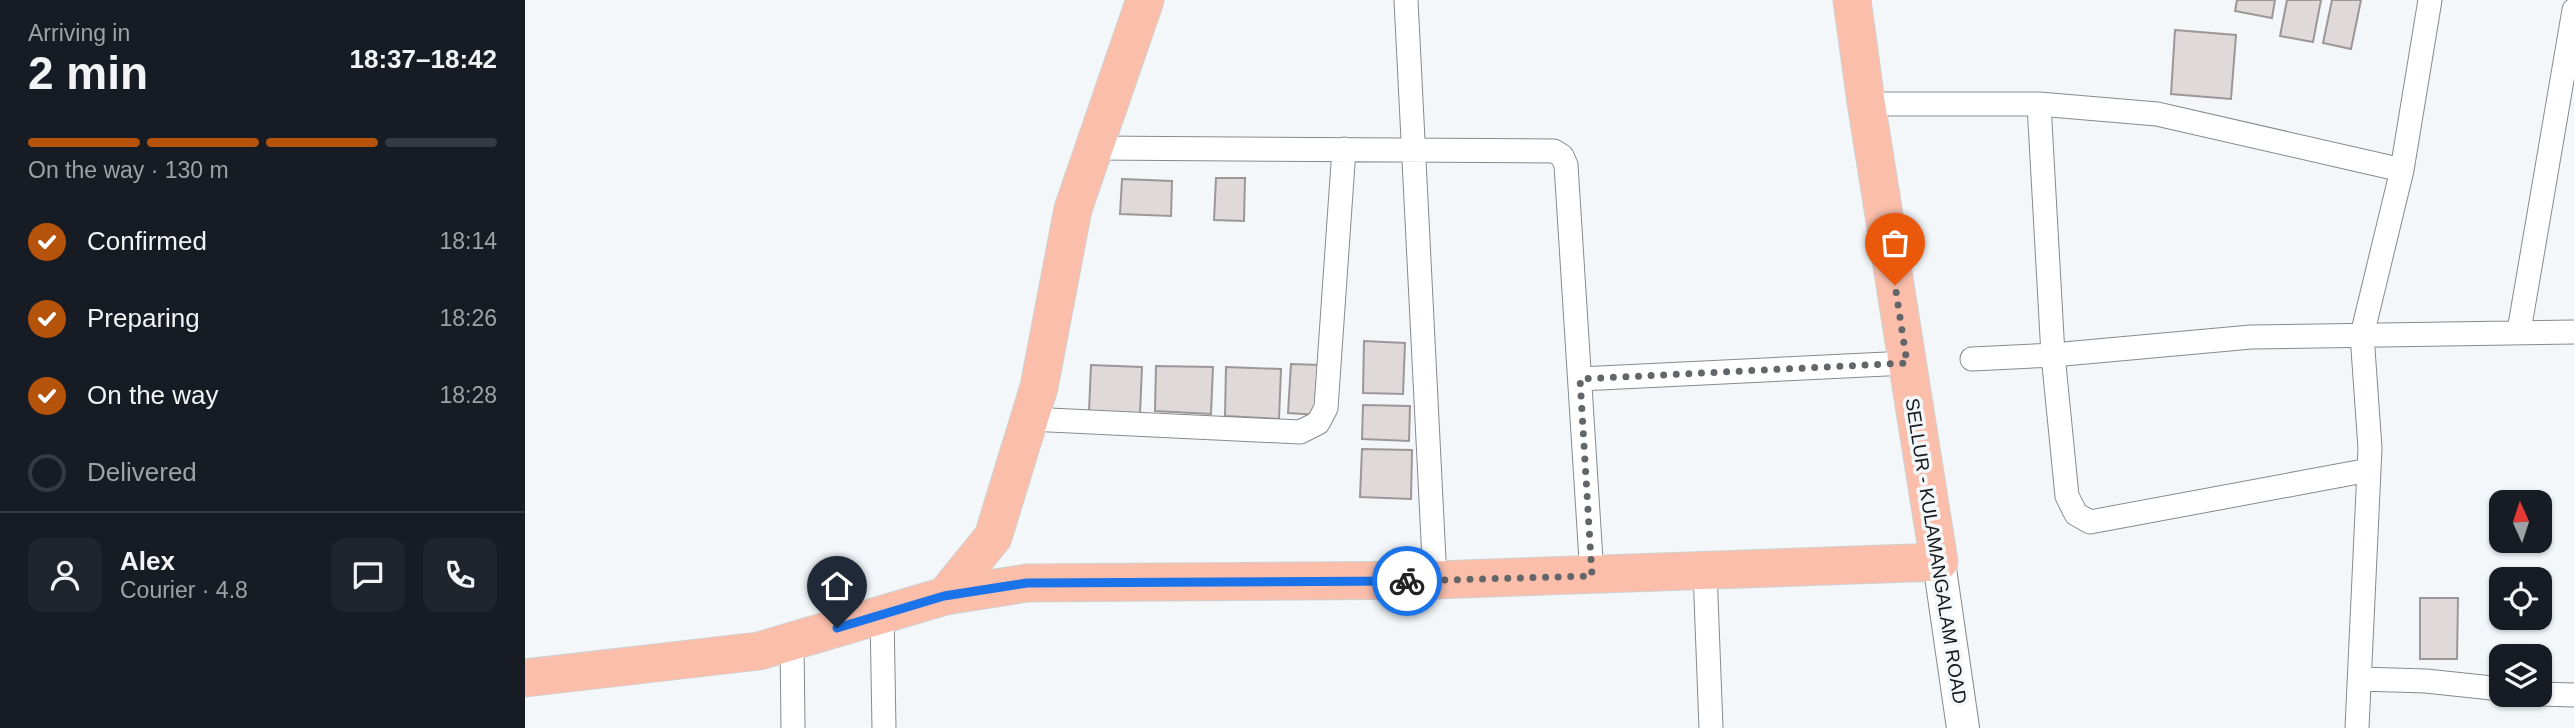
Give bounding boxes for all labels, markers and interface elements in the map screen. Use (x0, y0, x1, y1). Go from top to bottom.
text: Arriving in (28, 20, 130, 46)
text: 18:37–18:42 (350, 44, 497, 74)
text: 2 min (28, 47, 148, 99)
text: On the way · 130 m (28, 157, 229, 183)
pin (1865, 213, 1925, 285)
icon: check (28, 223, 66, 261)
icon: bag (1876, 224, 1914, 262)
text: Confirmed (87, 226, 207, 256)
text: 18:14 (439, 228, 497, 254)
icon: check (28, 300, 66, 338)
text: Preparing (87, 303, 200, 333)
text: 18:26 (439, 305, 497, 331)
icon: check (28, 377, 66, 415)
text: On the way (87, 380, 219, 410)
text: 18:28 (439, 382, 497, 408)
street label: SELLUR - KULAMANGALAM ROAD (1901, 397, 1971, 705)
text: Delivered (87, 457, 197, 487)
north arrow (2489, 490, 2551, 553)
map controls (2489, 490, 2552, 707)
button: person (28, 538, 102, 612)
button: chat (331, 538, 405, 612)
button: phone (423, 538, 497, 612)
text: Alex (120, 546, 175, 576)
courier (1372, 546, 1442, 616)
pin (807, 556, 867, 628)
icon: bike (1388, 562, 1426, 600)
icon: home (818, 567, 856, 605)
button: locate (2489, 567, 2552, 630)
text: Courier · 4.8 (120, 577, 248, 603)
button: layers (2489, 644, 2552, 707)

